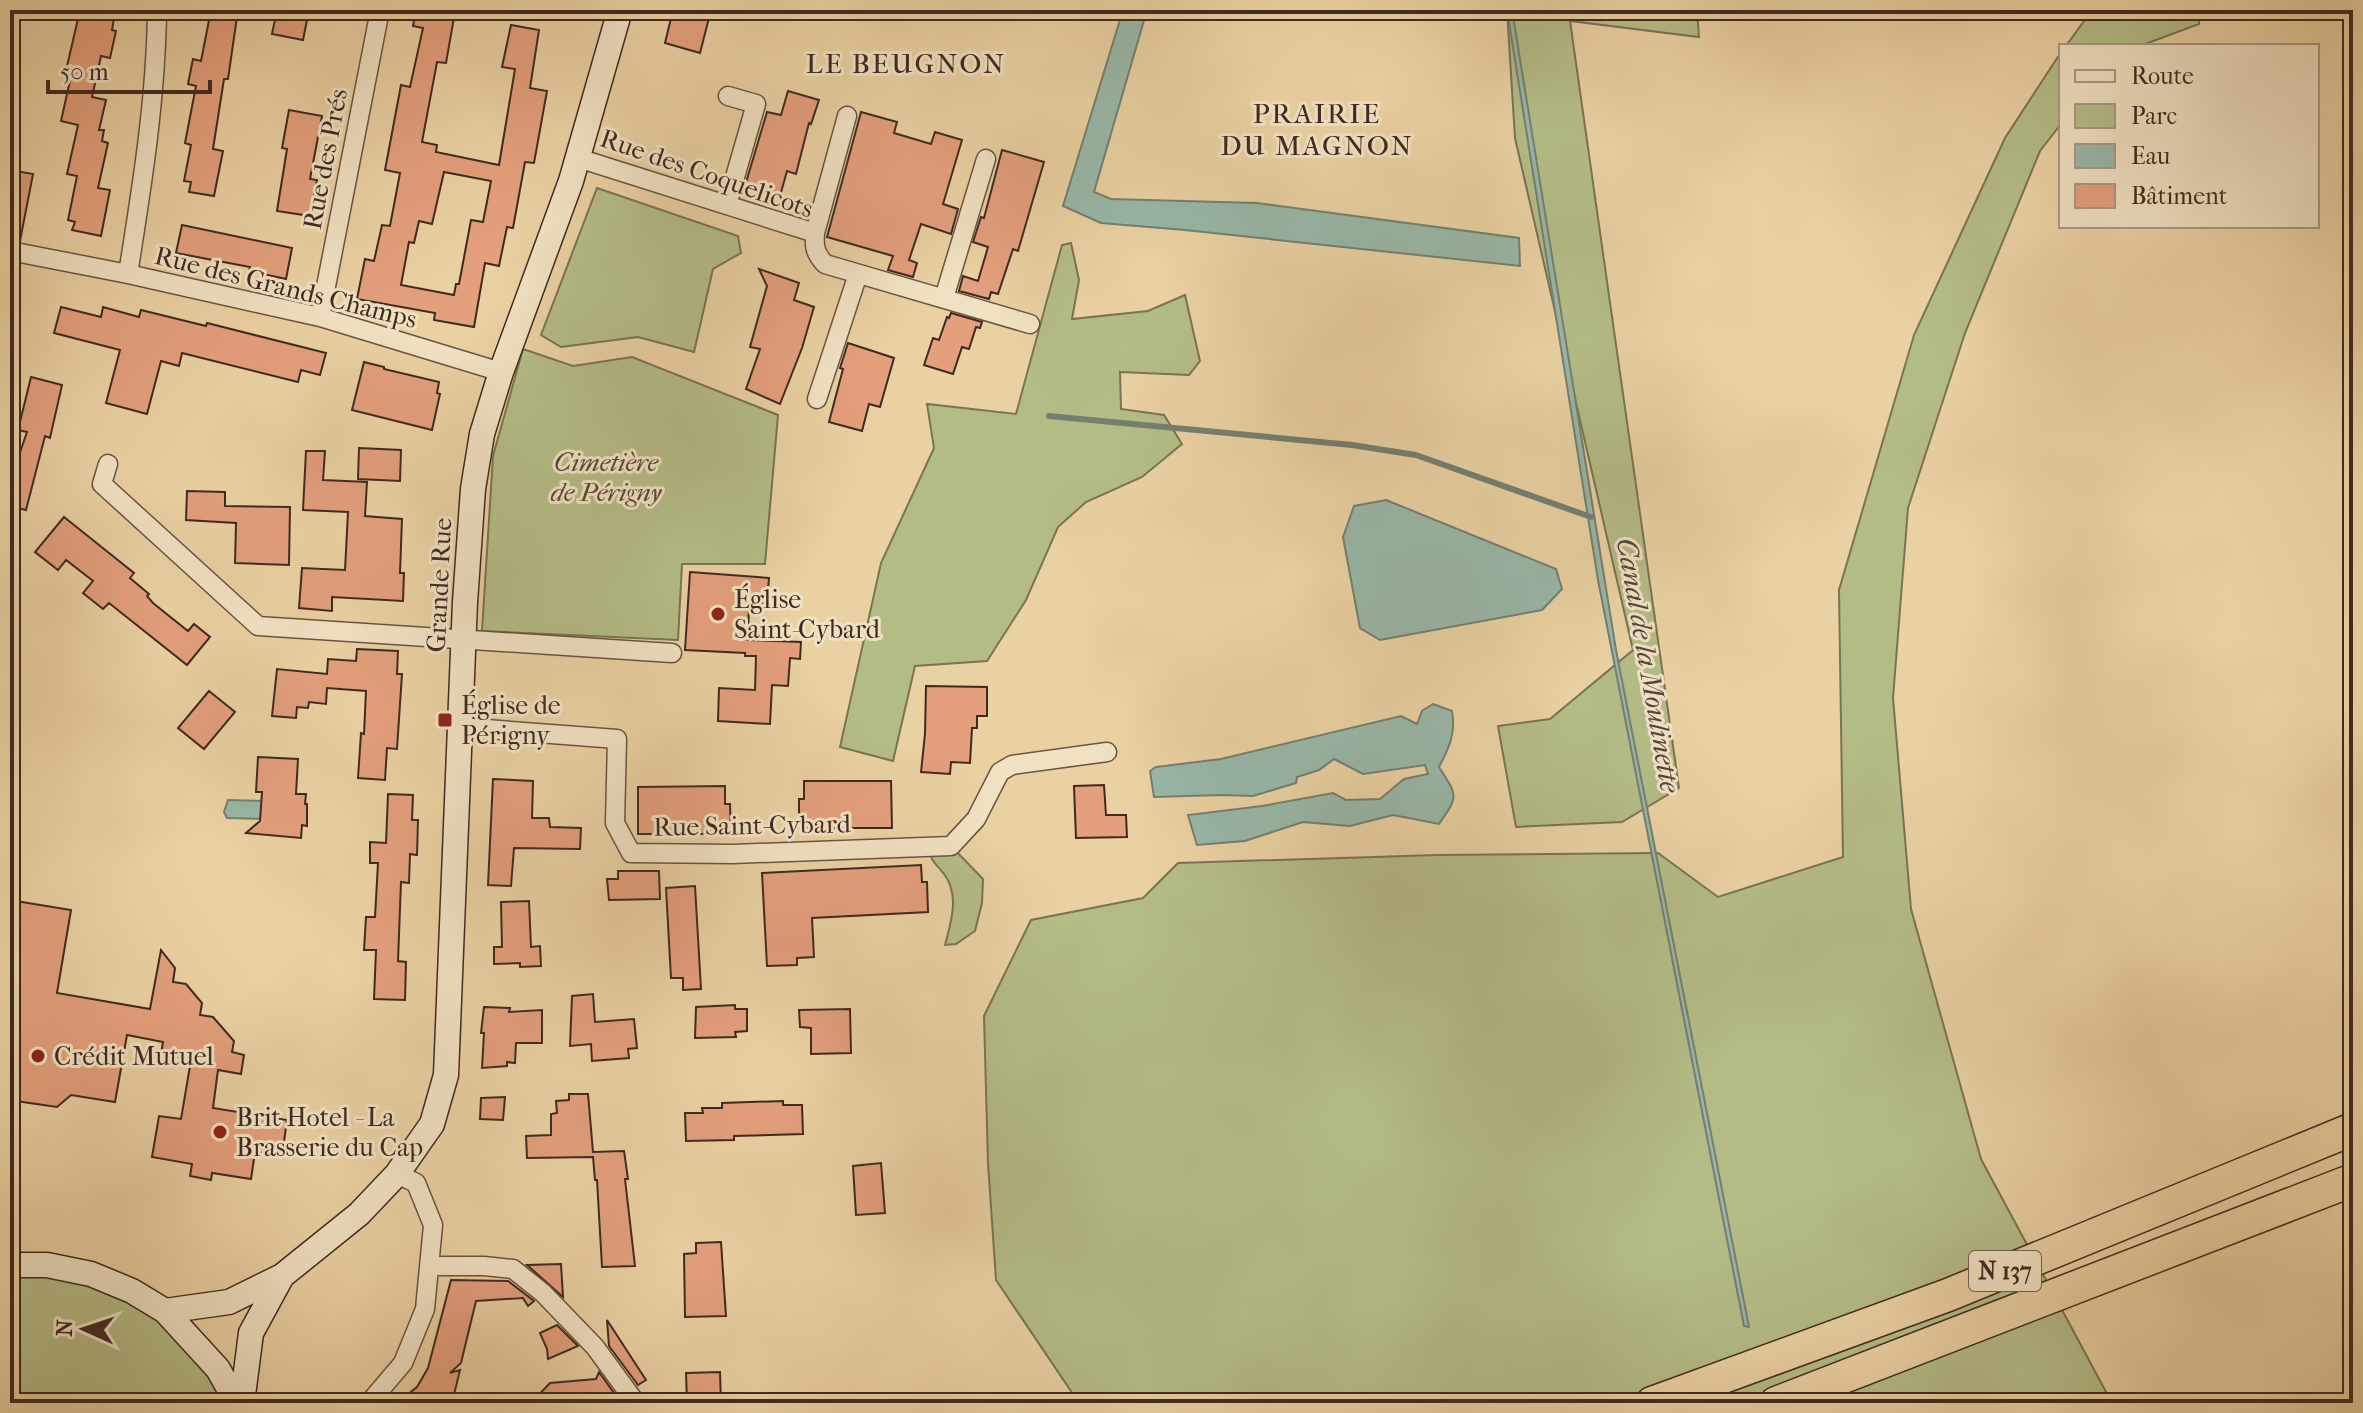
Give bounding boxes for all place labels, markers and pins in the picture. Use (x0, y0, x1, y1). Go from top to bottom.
place label: Église Saint-Cybard (734, 583, 881, 645)
marker: Église Saint-Cybard (709, 605, 727, 623)
place label: Église de Périgny (461, 689, 561, 751)
marker: Église de Périgny (436, 711, 454, 729)
place label: Crédit Mutuel (54, 1041, 214, 1072)
marker: Crédit Mutuel (29, 1047, 47, 1065)
place label: Brit Hotel - La Brasserie du Cap (236, 1102, 423, 1163)
marker: Brit Hotel - La Brasserie du Cap (211, 1123, 229, 1141)

